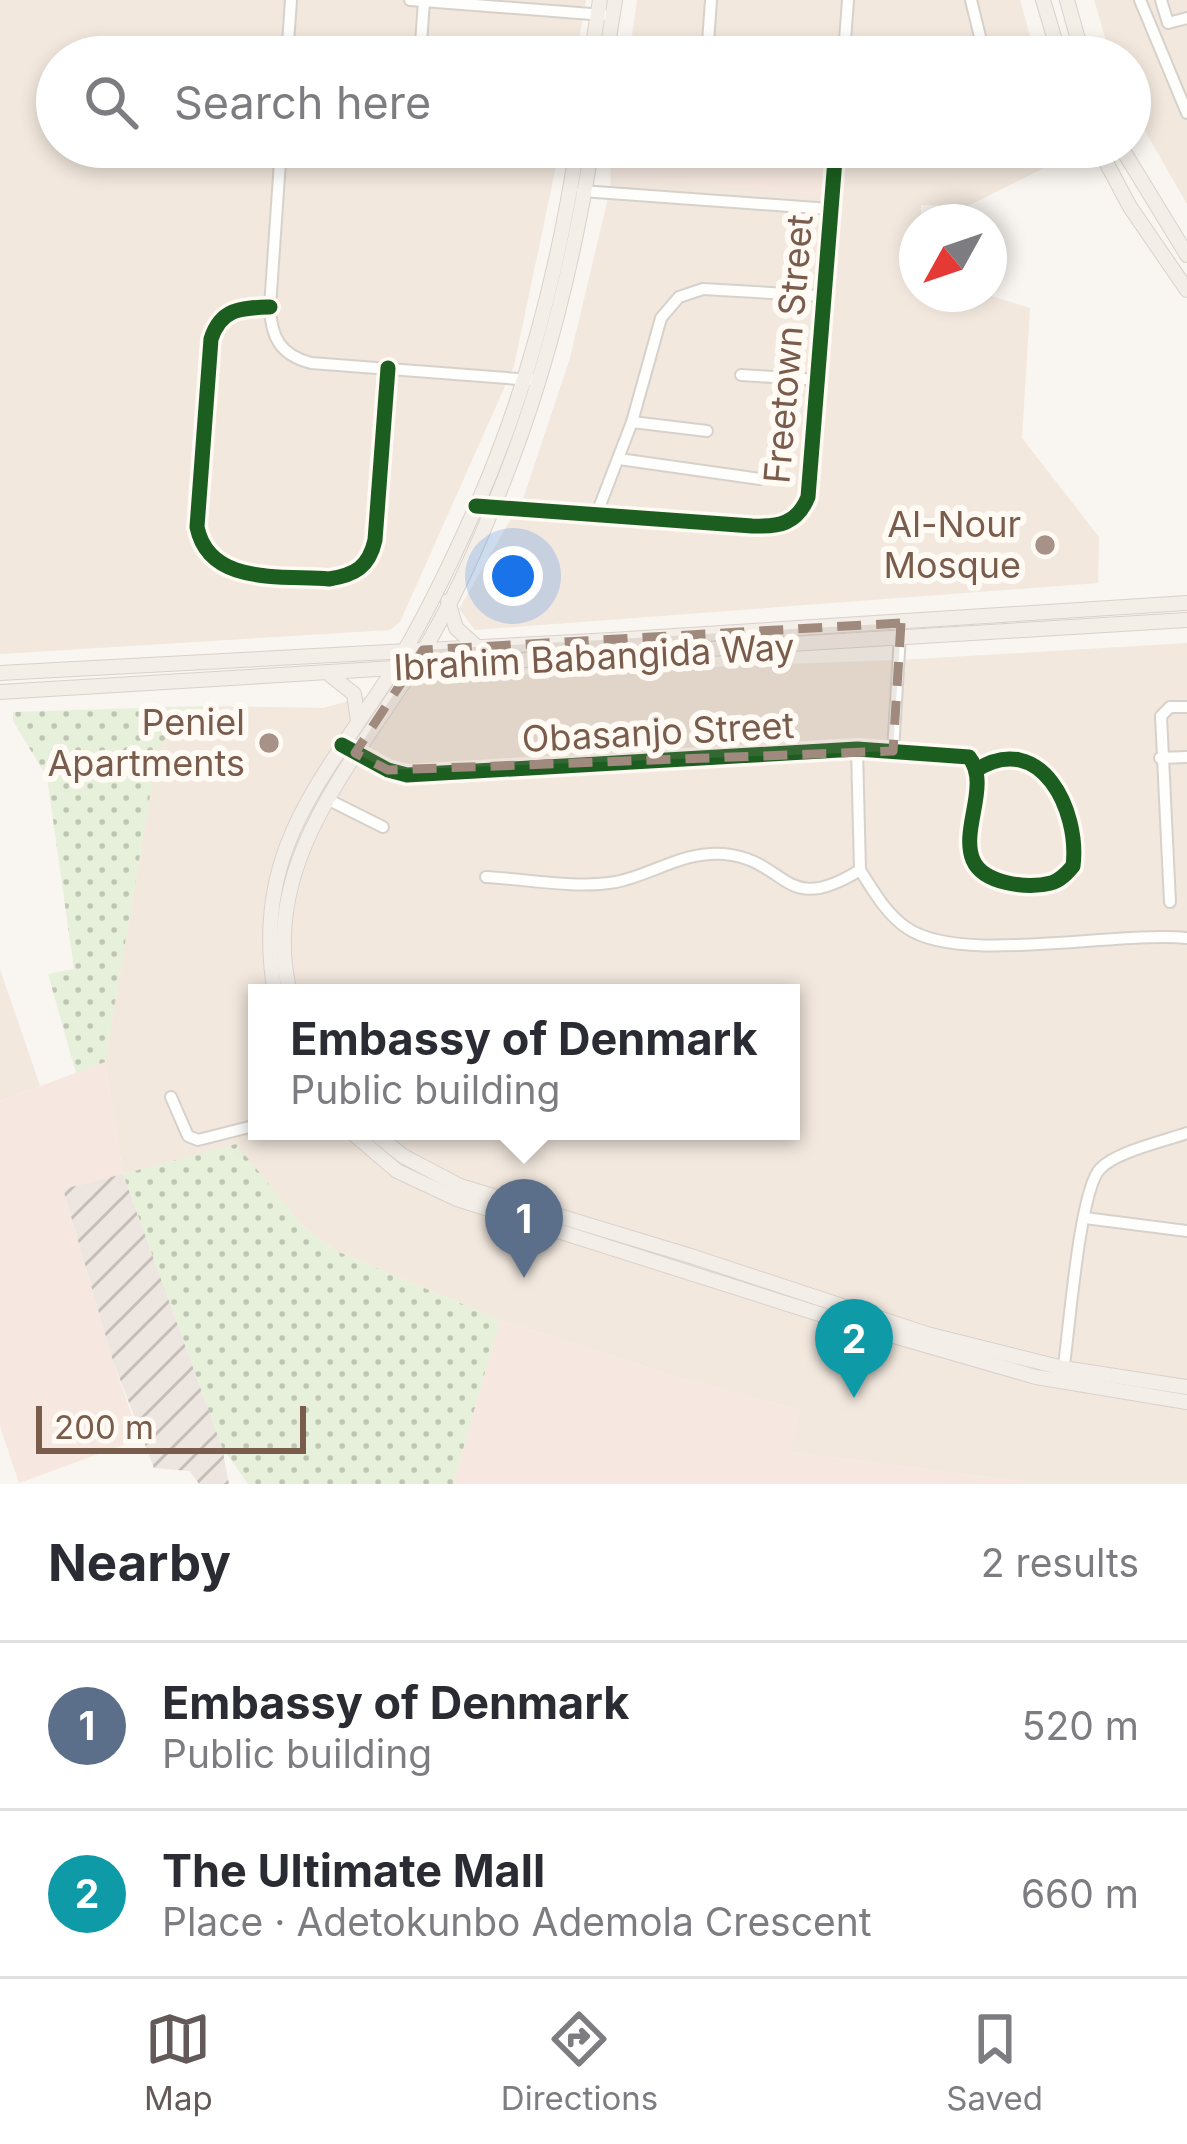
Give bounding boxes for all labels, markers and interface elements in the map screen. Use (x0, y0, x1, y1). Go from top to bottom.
search box (36, 36, 1151, 168)
icon: search (78, 69, 144, 135)
text: Search here (174, 75, 431, 130)
north arrow (899, 204, 1007, 312)
street label: Freetown Street (754, 212, 822, 485)
place label: Al-Nour Mosque (884, 502, 1021, 587)
marker: Al-Nour Mosque (1032, 532, 1058, 558)
your location (483, 546, 543, 606)
street label: Ibrahim Babangida Way (392, 625, 796, 689)
place label: Peniel Apartments (47, 700, 245, 785)
street label: Obasanjo Street (521, 703, 796, 761)
marker: Peniel Apartments (256, 730, 282, 756)
popup (248, 984, 800, 1140)
text: Embassy of Denmark (290, 1011, 758, 1066)
text: Public building (290, 1066, 560, 1113)
pin: 1 (485, 1179, 563, 1278)
pin: 2 (815, 1299, 893, 1398)
scale bar (36, 1400, 306, 1453)
text: 200 m (54, 1407, 154, 1447)
text: Nearby (48, 1532, 231, 1593)
text: 2 results (981, 1539, 1139, 1586)
text: Embassy of Denmark (162, 1675, 629, 1730)
text: 1 (79, 1702, 95, 1749)
text: 520 m (1022, 1702, 1139, 1749)
text: Public building (162, 1730, 432, 1777)
text: The Ultimate Mall (162, 1843, 545, 1898)
text: 2 (75, 1870, 99, 1917)
text: 660 m (1021, 1870, 1139, 1917)
text: Place · Adetokunbo Ademola Crescent (162, 1898, 872, 1945)
tab: Map (144, 2006, 213, 2118)
tab: Directions (501, 2006, 658, 2118)
tab: Saved (946, 2006, 1043, 2118)

